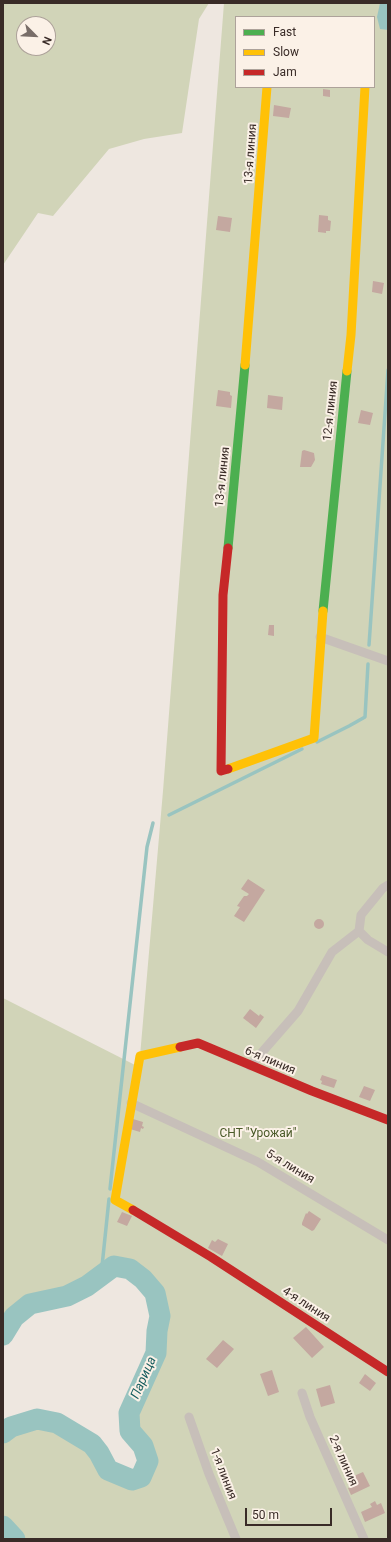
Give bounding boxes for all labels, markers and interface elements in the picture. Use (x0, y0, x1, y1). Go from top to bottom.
north arrow (16, 16, 56, 56)
legend (235, 16, 375, 88)
text: Fast (273, 25, 296, 39)
text: N (39, 34, 54, 47)
text: Slow (273, 45, 299, 59)
text: Jam (273, 65, 297, 79)
street label: 13-я линия (242, 123, 260, 185)
street label: 12-я линия (321, 380, 341, 442)
street label: 13-я линия (213, 446, 233, 508)
street label: 6-я линия (242, 1044, 298, 1078)
park label: СНТ "Урожай" (219, 1127, 297, 1141)
street label: 5-я линия (263, 1147, 317, 1187)
street label: 4-я линия (279, 1284, 333, 1326)
water label: Парица (128, 1354, 160, 1402)
street label: 2-я линия (325, 1433, 361, 1489)
street label: 1-я линия (207, 1446, 239, 1502)
scale bar (247, 1500, 334, 1526)
text: 50 m (252, 1508, 279, 1522)

